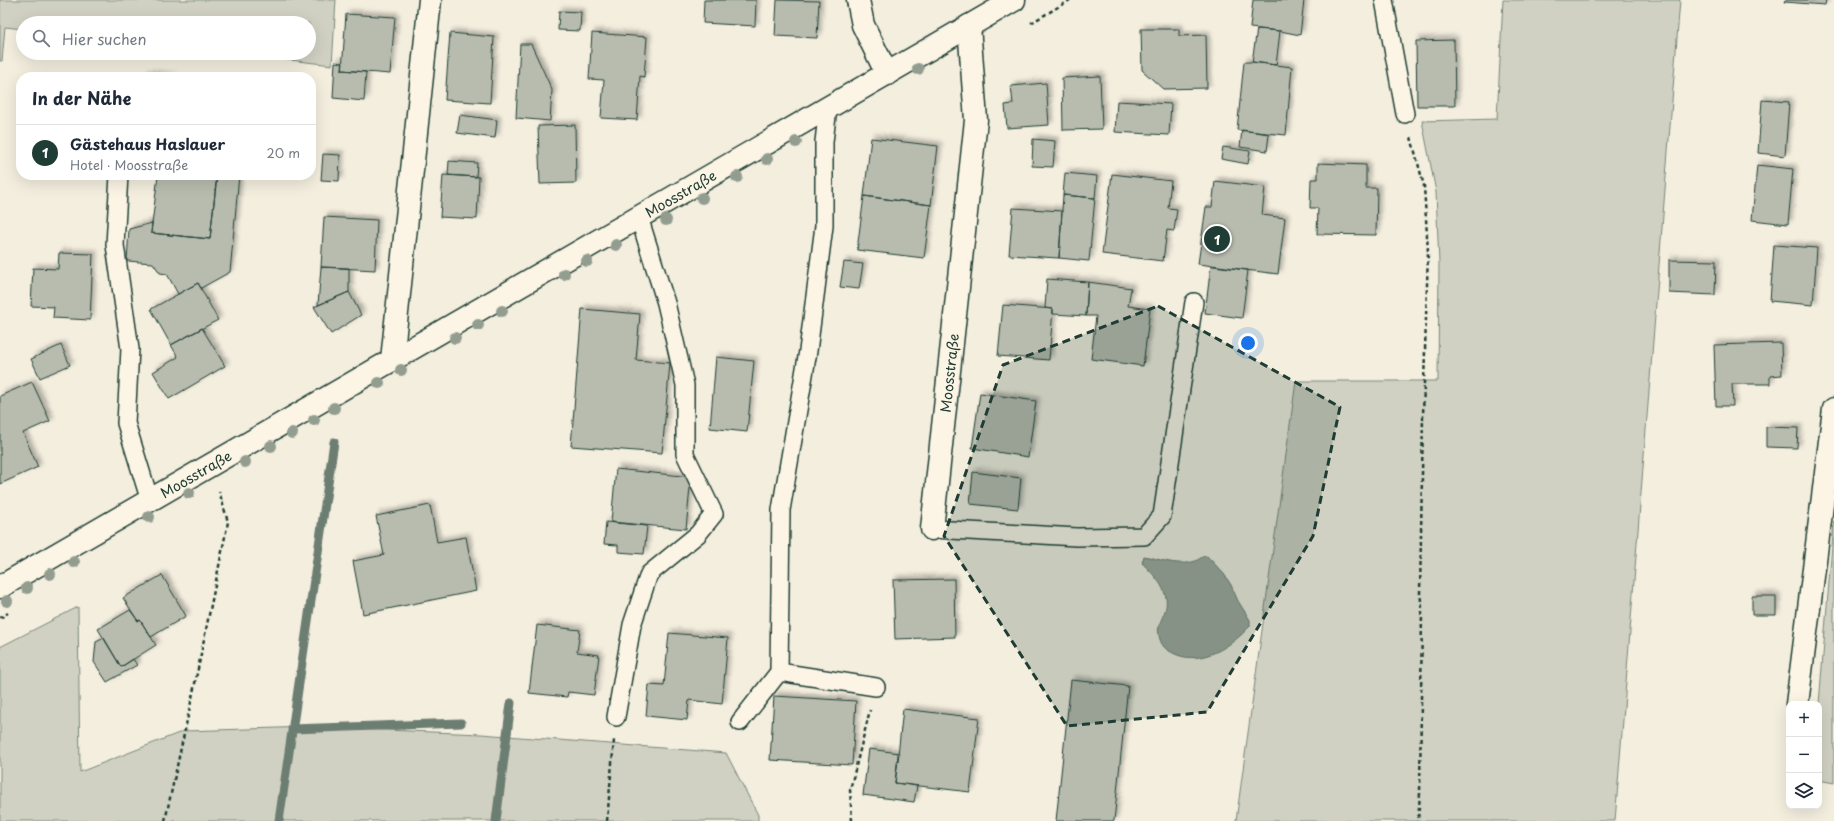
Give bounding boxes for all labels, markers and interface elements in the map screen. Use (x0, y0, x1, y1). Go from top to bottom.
search box (16, 16, 316, 60)
icon: search (30, 27, 52, 49)
text: Hier suchen (62, 27, 147, 50)
text: In der Nähe (32, 85, 131, 111)
text: Gästehaus Haslauer (70, 132, 225, 155)
text: 1 (42, 143, 48, 162)
text: 20 m (266, 143, 300, 162)
text: Hotel · Moosstraße (70, 155, 188, 174)
street label: Moosstraße (641, 164, 720, 222)
pin: 1 (1204, 224, 1230, 254)
street label: Moosstraße (934, 332, 963, 413)
your location (1238, 333, 1258, 353)
street label: Moosstraße (156, 445, 235, 503)
map controls (1786, 701, 1822, 809)
button: + (1786, 701, 1822, 737)
button: − (1786, 737, 1822, 773)
button: layers (1786, 773, 1822, 809)

